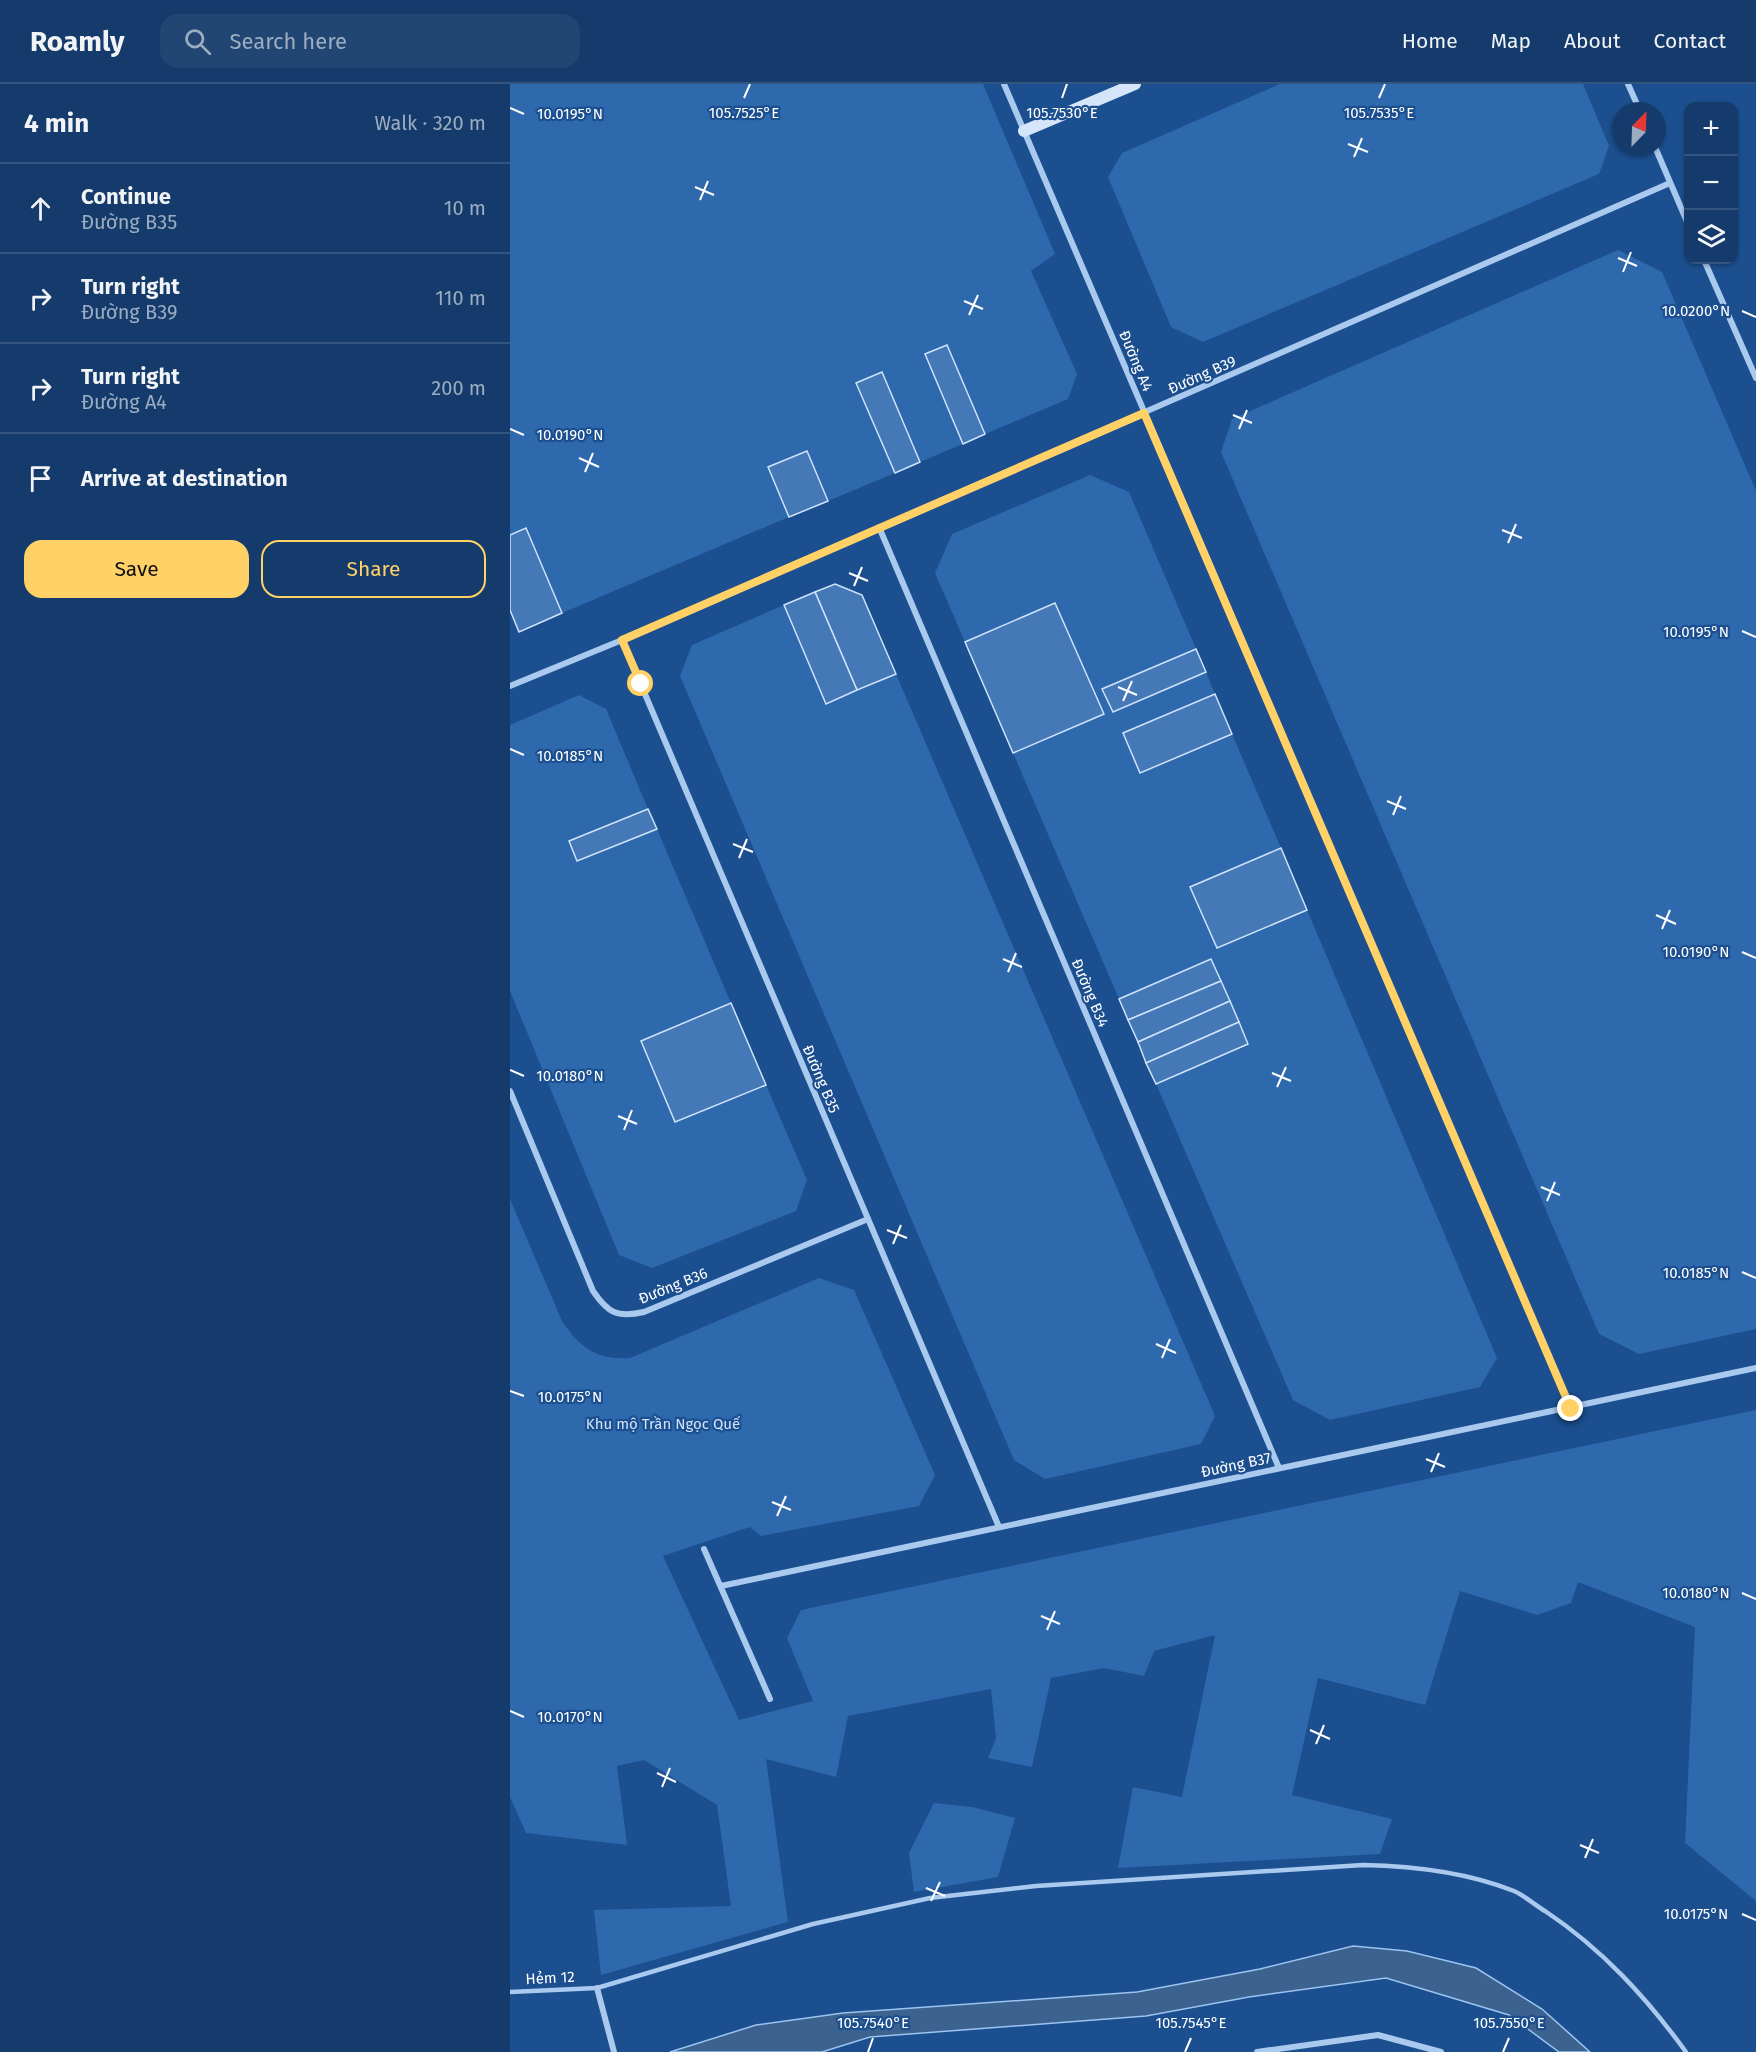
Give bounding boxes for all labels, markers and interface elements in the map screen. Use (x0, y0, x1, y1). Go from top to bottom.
search box (160, 14, 580, 68)
text: Roamly (30, 25, 124, 58)
icon: search (181, 25, 214, 58)
text: Search here (229, 28, 347, 55)
text: Home (1402, 28, 1458, 54)
text: Map (1491, 28, 1531, 54)
text: About (1564, 28, 1621, 54)
text: Contact (1654, 28, 1726, 54)
north arrow (1612, 102, 1666, 156)
map controls (1684, 102, 1738, 264)
button: + (1684, 102, 1738, 156)
text: 105.7525°E (709, 104, 779, 122)
text: 105.7530°E (1026, 104, 1098, 122)
text: 105.7535°E (1344, 104, 1414, 122)
text: 10.0195°N (537, 105, 603, 123)
text: 4 min (24, 108, 89, 139)
text: Walk · 320 m (375, 111, 486, 135)
button: − (1684, 156, 1738, 210)
text: Continue (81, 183, 171, 210)
icon: ahead (24, 192, 57, 225)
text: 10 m (444, 196, 486, 220)
text: Đường B35 (81, 210, 177, 234)
button: layers (1684, 210, 1738, 264)
text: Turn right (81, 273, 180, 300)
icon: right (24, 282, 57, 315)
text: 110 m (435, 286, 486, 310)
text: Đường B39 (81, 300, 177, 324)
text: 10.0200°N (1662, 302, 1730, 320)
street label: Đường A4 (1115, 328, 1157, 394)
street label: Đường B39 (1165, 352, 1239, 398)
text: Turn right (81, 363, 180, 390)
icon: right (24, 372, 57, 405)
text: 200 m (431, 376, 486, 400)
text: Đường A4 (81, 390, 167, 414)
text: 10.0190°N (536, 426, 604, 444)
icon: arrive (24, 462, 57, 495)
text: Arrive at destination (81, 465, 288, 492)
button: Save (24, 540, 249, 598)
button: Share (261, 540, 486, 598)
text: 10.0195°N (1663, 623, 1729, 641)
route start (627, 670, 653, 696)
text: 10.0185°N (537, 747, 603, 765)
text: 10.0190°N (1662, 943, 1730, 961)
street label: Đường B34 (1068, 956, 1112, 1030)
street label: Đường B35 (799, 1042, 843, 1116)
text: 10.0180°N (536, 1067, 604, 1085)
street label: Đường B36 (636, 1264, 710, 1308)
text: 10.0185°N (1663, 1264, 1729, 1282)
text: 10.0175°N (538, 1388, 602, 1406)
route end (1557, 1395, 1583, 1421)
park label: Khu mộ Trần Ngọc Quế (586, 1415, 741, 1433)
street label: Đường B37 (1199, 1449, 1273, 1481)
text: 10.0180°N (1662, 1584, 1730, 1602)
text: 10.0170°N (537, 1708, 603, 1726)
text: 10.0175°N (1664, 1905, 1728, 1923)
street label: Hẻm 12 (525, 1968, 575, 1988)
text: 105.7540°E (837, 2014, 909, 2032)
text: 105.7545°E (1156, 2014, 1227, 2032)
text: 105.7550°E (1473, 2014, 1545, 2032)

